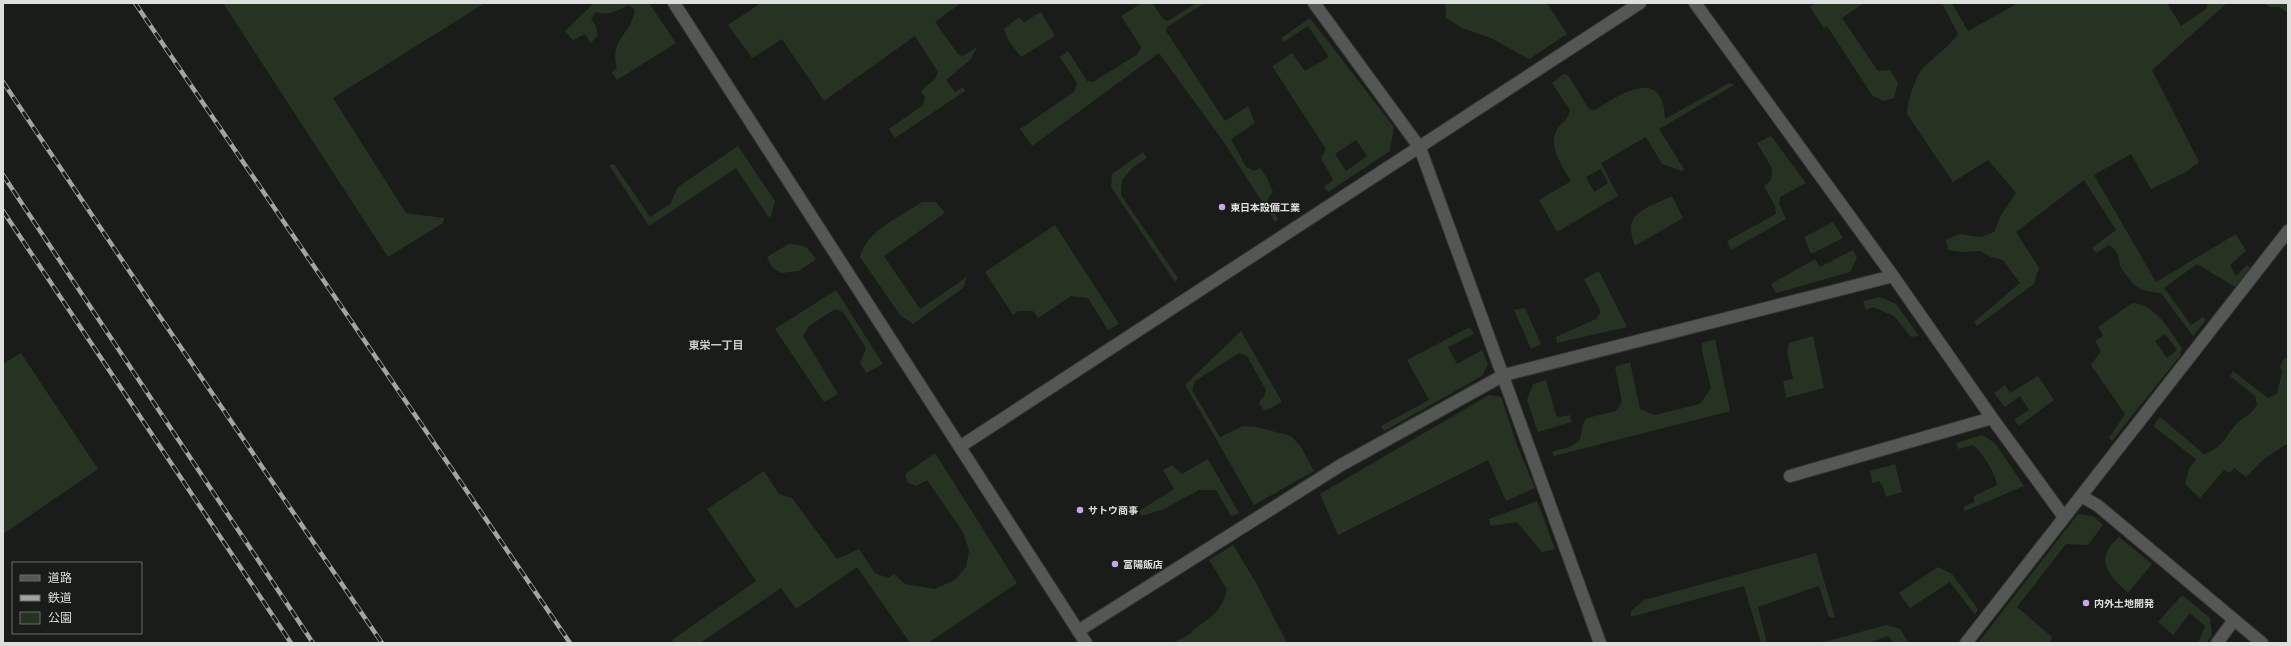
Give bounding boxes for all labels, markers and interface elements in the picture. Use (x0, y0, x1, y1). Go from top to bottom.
place label: 東日本設備工業 (1230, 201, 1300, 214)
marker: 東日本設備工業 (1217, 202, 1227, 212)
district label: 東栄一丁目 (689, 338, 744, 352)
place label: サトウ商事 (1088, 504, 1138, 517)
marker: サトウ商事 (1075, 505, 1085, 515)
place label: 冨陽飯店 (1123, 558, 1163, 571)
marker: 冨陽飯店 (1110, 559, 1120, 569)
legend (12, 562, 142, 634)
text: 道路 (48, 570, 72, 585)
text: 鉄道 (48, 590, 72, 605)
place label: 内外土地開発 (2094, 597, 2154, 610)
marker: 内外土地開発 (2081, 598, 2091, 608)
text: 公園 (48, 610, 72, 625)

